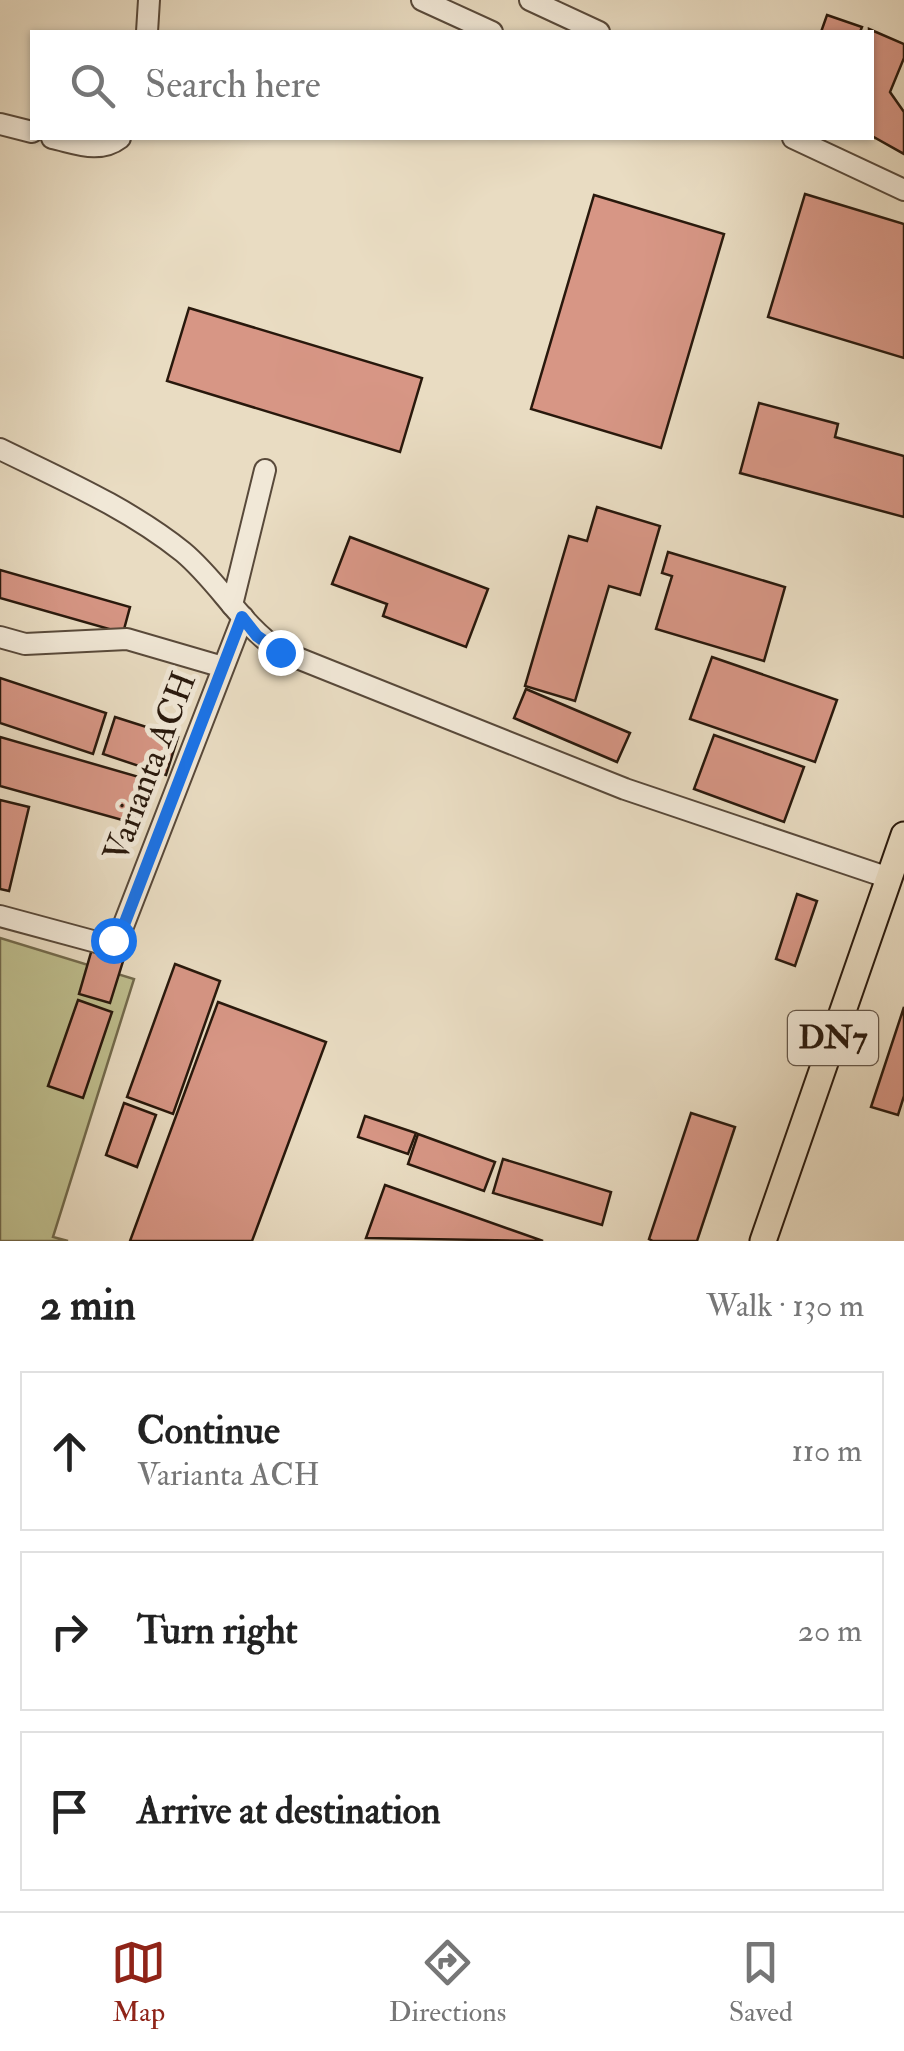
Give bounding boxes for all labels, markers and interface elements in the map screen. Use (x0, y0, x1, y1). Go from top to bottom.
search box (30, 30, 874, 140)
icon: search (65, 58, 120, 113)
text: Search here (145, 61, 321, 109)
route end (258, 630, 304, 676)
street label: Varianta ACH (94, 666, 206, 868)
route start (91, 918, 137, 964)
road number: DN7 (788, 1011, 878, 1065)
text: 2 min (40, 1280, 136, 1332)
text: Walk · 130 m (706, 1286, 864, 1326)
text: Continue (137, 1407, 280, 1455)
icon: ahead (42, 1424, 97, 1479)
text: 110 m (791, 1431, 862, 1471)
text: Varianta ACH (137, 1455, 320, 1495)
icon: right (42, 1604, 97, 1659)
text: Turn right (137, 1607, 298, 1655)
text: 20 m (798, 1611, 862, 1651)
icon: arrive (42, 1784, 97, 1839)
text: Arrive at destination (137, 1787, 441, 1835)
tab: Map (111, 1935, 166, 2030)
tab: Directions (389, 1935, 506, 2030)
tab: Saved (729, 1935, 793, 2030)

